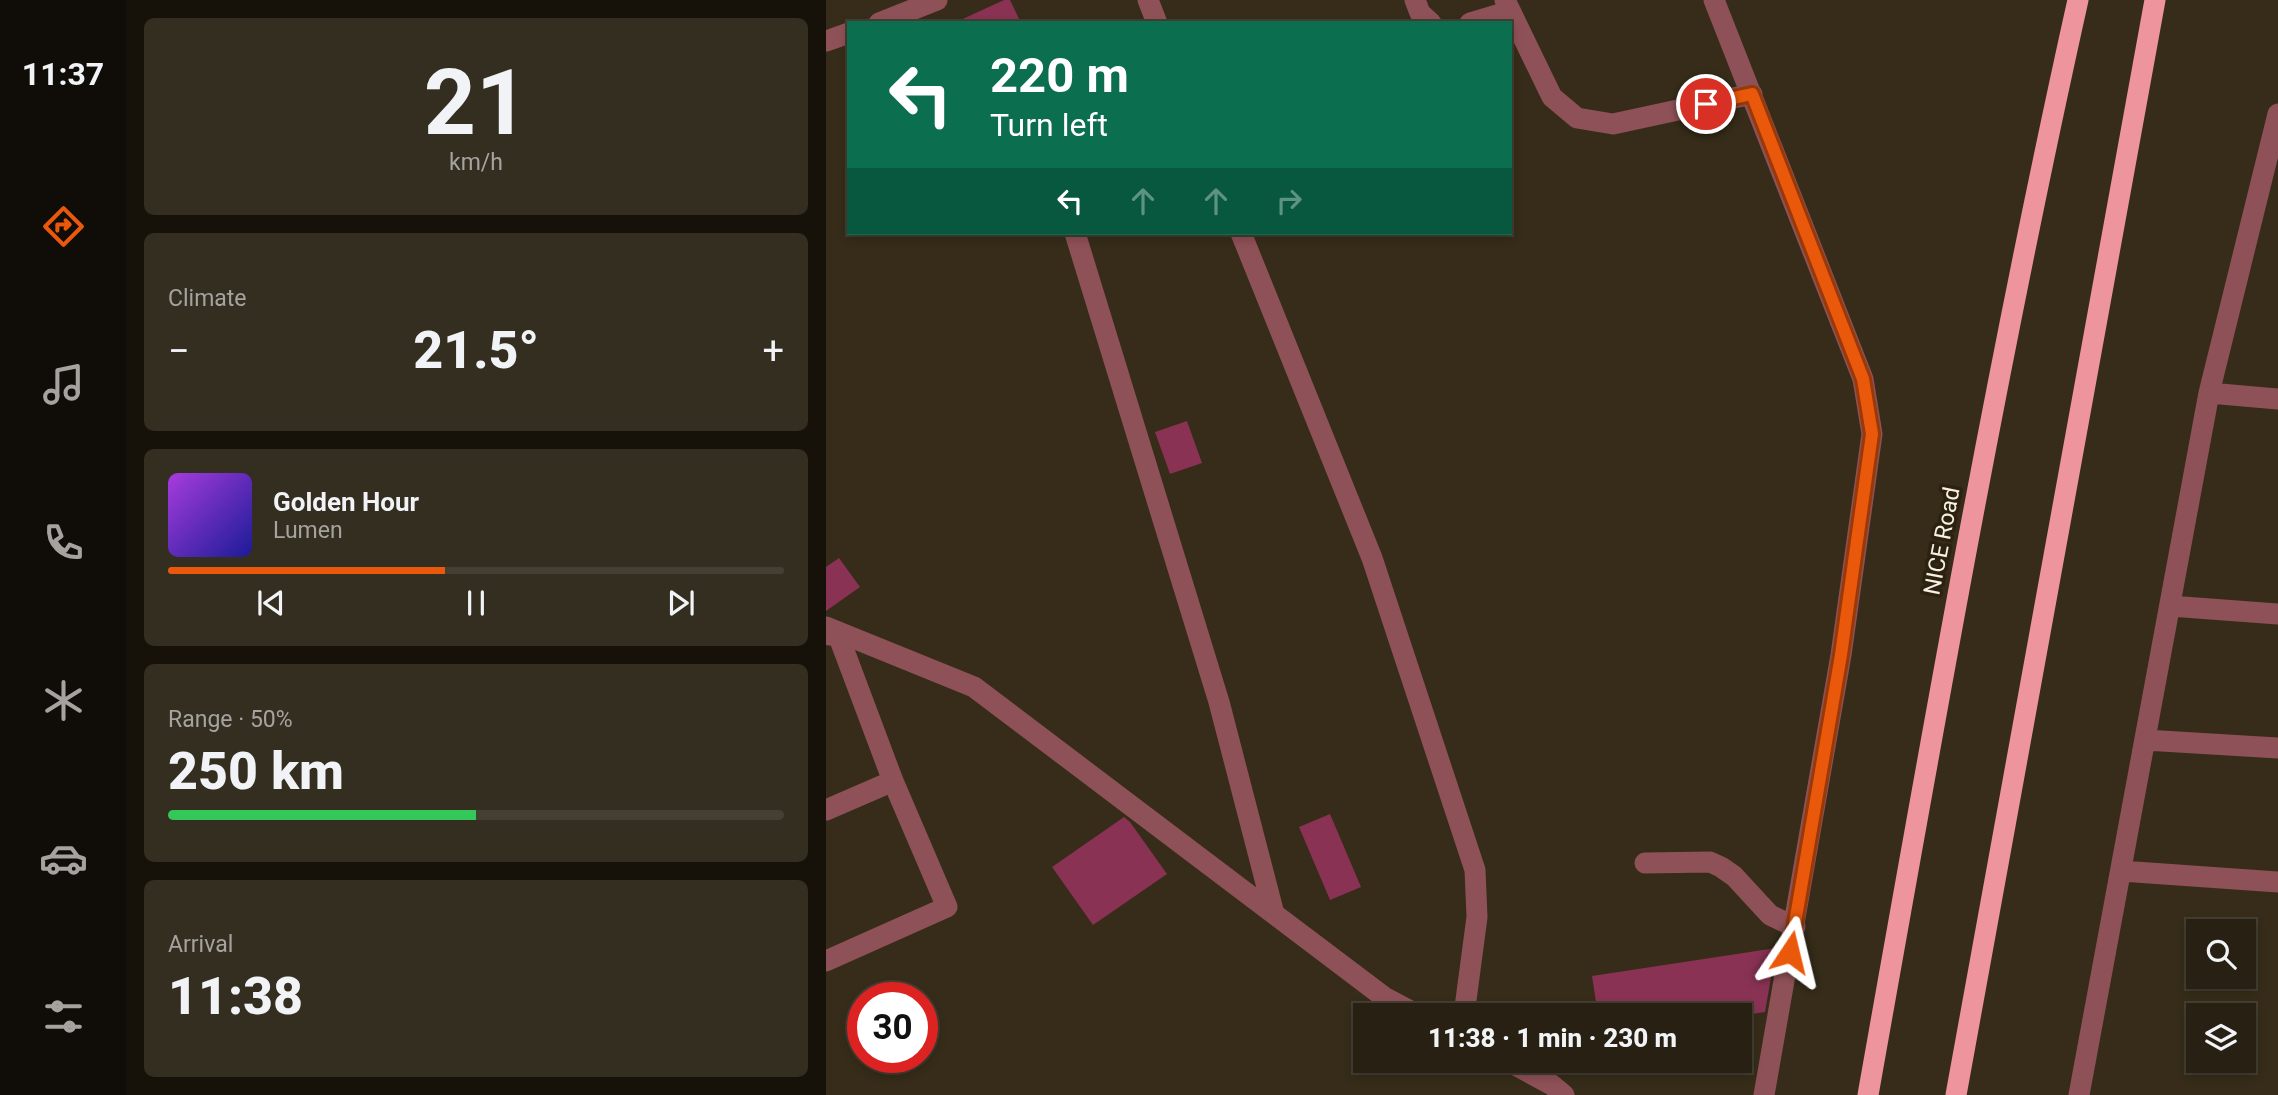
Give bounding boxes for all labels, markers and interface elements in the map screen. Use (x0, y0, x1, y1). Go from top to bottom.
text: 220 m (990, 47, 1129, 104)
icon: left (875, 49, 966, 140)
text: 21 (424, 50, 528, 156)
text: 11:37 (22, 55, 104, 93)
pin (1676, 74, 1736, 134)
icon: arrive (1687, 85, 1725, 123)
text: Turn left (990, 106, 1108, 144)
text: km/h (449, 149, 503, 176)
icon: left (1051, 182, 1089, 220)
icon: ahead (1124, 182, 1162, 220)
icon: ahead (1197, 182, 1235, 220)
icon: right (1270, 182, 1308, 220)
icon: directions (39, 202, 88, 251)
text: Climate (168, 285, 247, 312)
text: 21.5° (413, 320, 539, 381)
text: − (168, 329, 190, 373)
text: + (762, 329, 784, 373)
icon: music (39, 360, 88, 409)
street label: NICE Road (1918, 485, 1966, 597)
text: Golden Hour (273, 487, 419, 517)
text: Lumen (273, 517, 343, 544)
icon: phone (39, 518, 88, 567)
icon: previous (252, 584, 290, 622)
icon: pause (457, 584, 495, 622)
icon: next (662, 584, 700, 622)
icon: climate (39, 676, 88, 725)
text: Range · 50% (168, 706, 293, 733)
text: 250 km (168, 741, 344, 802)
icon: car (39, 834, 88, 883)
position arrow (1753, 915, 1827, 989)
map controls (2186, 919, 2256, 1073)
button: search (2186, 919, 2256, 989)
text: Arrival (168, 931, 233, 958)
text: 11:38 (168, 966, 303, 1027)
speed limit sign: 30 (847, 982, 938, 1073)
icon: filters (39, 992, 88, 1041)
button: layers (2186, 1003, 2256, 1073)
text: 11:38 · 1 min · 230 m (1428, 1023, 1677, 1053)

